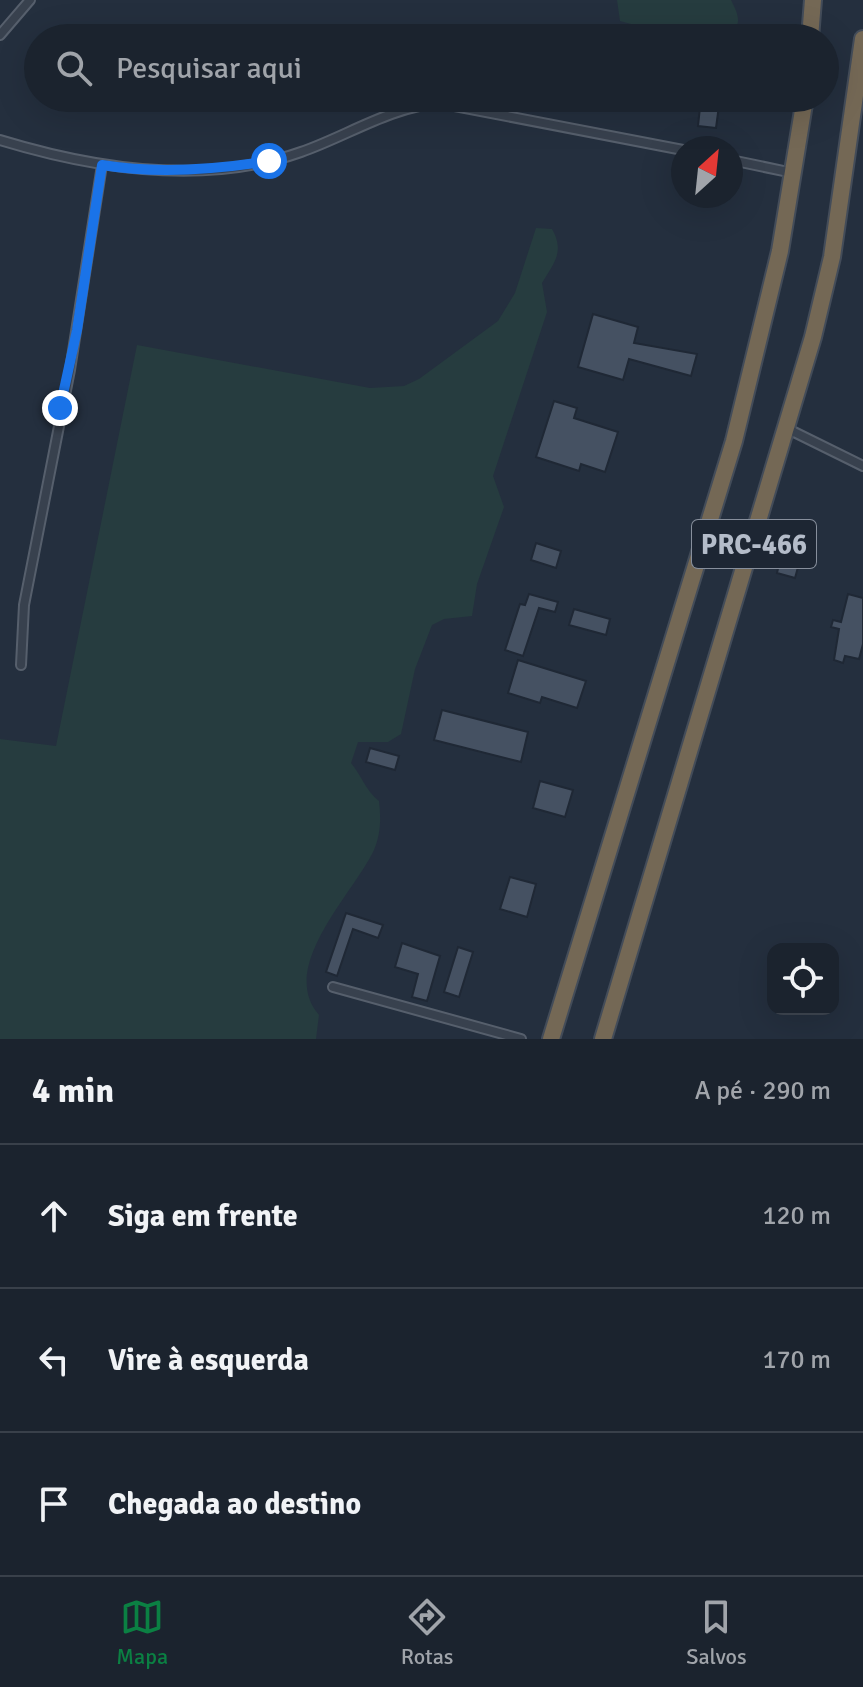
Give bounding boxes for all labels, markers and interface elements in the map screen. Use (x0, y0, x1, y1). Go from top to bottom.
search box (24, 24, 839, 112)
icon: search (52, 46, 96, 90)
text: Pesquisar aqui (116, 50, 302, 87)
north arrow (671, 136, 743, 208)
route start (251, 143, 287, 179)
route end (42, 390, 78, 426)
road number: PRC-466 (692, 520, 816, 568)
map controls (767, 943, 839, 1015)
button: locate (767, 943, 839, 1015)
text: 4 min (32, 1070, 114, 1112)
text: A pé · 290 m (695, 1075, 831, 1107)
icon: ahead (32, 1194, 76, 1238)
text: Siga em frente (108, 1198, 298, 1235)
text: 120 m (762, 1200, 831, 1232)
icon: left (32, 1338, 76, 1382)
text: Vire à esquerda (108, 1342, 309, 1379)
text: 170 m (762, 1344, 831, 1376)
icon: arrive (32, 1482, 76, 1526)
text: Chegada ao destino (108, 1486, 361, 1523)
tab: Mapa (116, 1595, 168, 1670)
tab: Rotas (401, 1595, 453, 1670)
tab: Salvos (686, 1595, 747, 1670)

